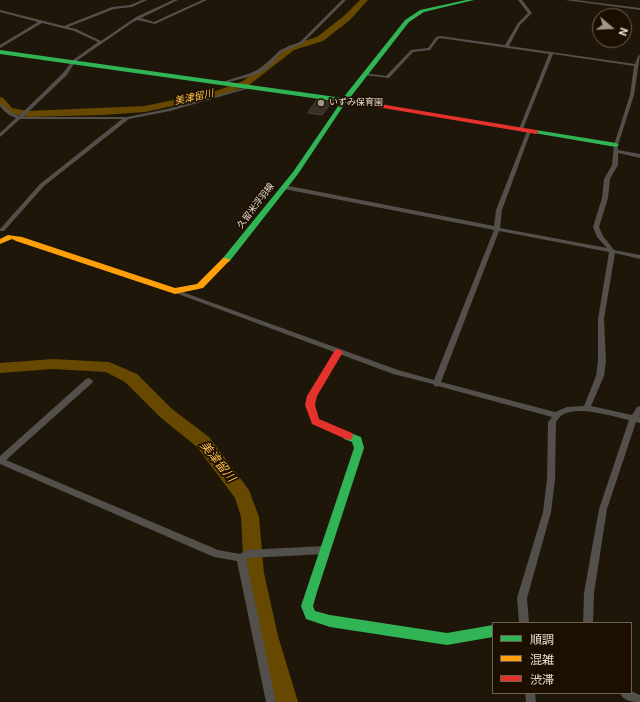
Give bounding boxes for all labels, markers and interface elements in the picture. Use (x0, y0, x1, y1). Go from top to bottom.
north arrow (592, 8, 632, 48)
text: N (615, 26, 630, 38)
water label: 美津留川 (173, 88, 215, 108)
marker: いずみ保育園 (316, 98, 326, 108)
place label: いずみ保育園 (329, 98, 383, 108)
street label: 久留米浮羽線 (235, 181, 277, 231)
water label: 美津留川 (196, 439, 238, 485)
legend (492, 622, 632, 694)
text: 順調 (530, 633, 554, 647)
text: 混雑 (530, 653, 554, 667)
text: 渋滞 (530, 673, 554, 687)

